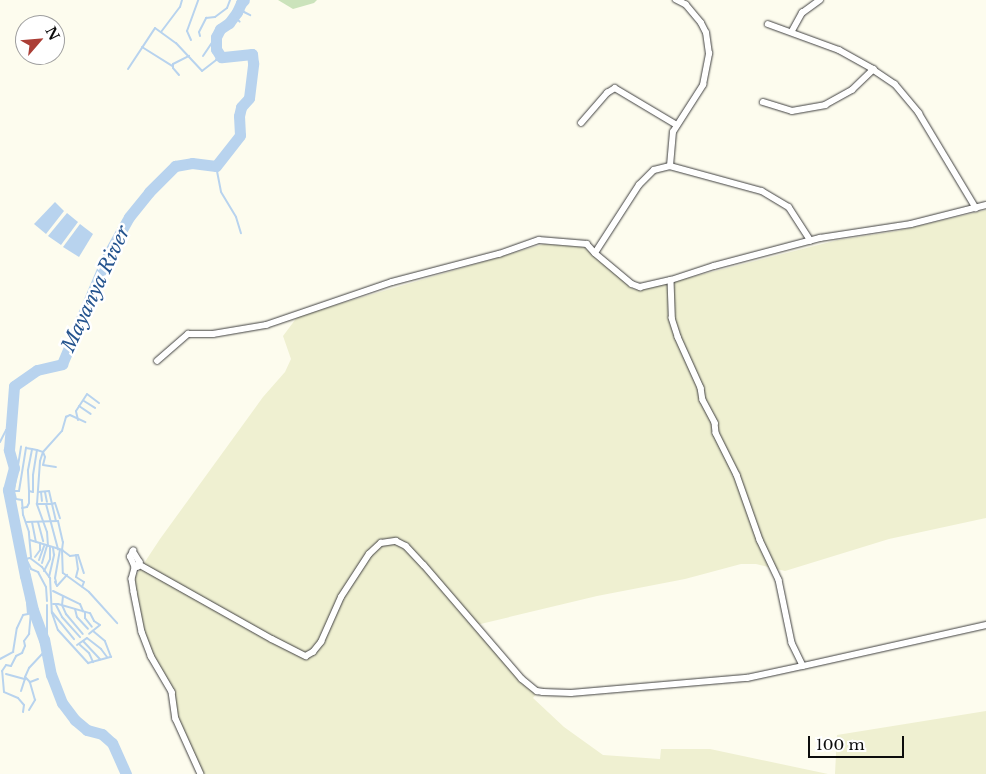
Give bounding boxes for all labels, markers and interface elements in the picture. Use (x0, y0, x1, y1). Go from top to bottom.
north arrow (15, 15, 65, 65)
text: N (41, 24, 63, 44)
water label: Mayanya River (57, 222, 135, 356)
scale bar (811, 726, 907, 758)
text: 100 m (816, 735, 865, 754)

